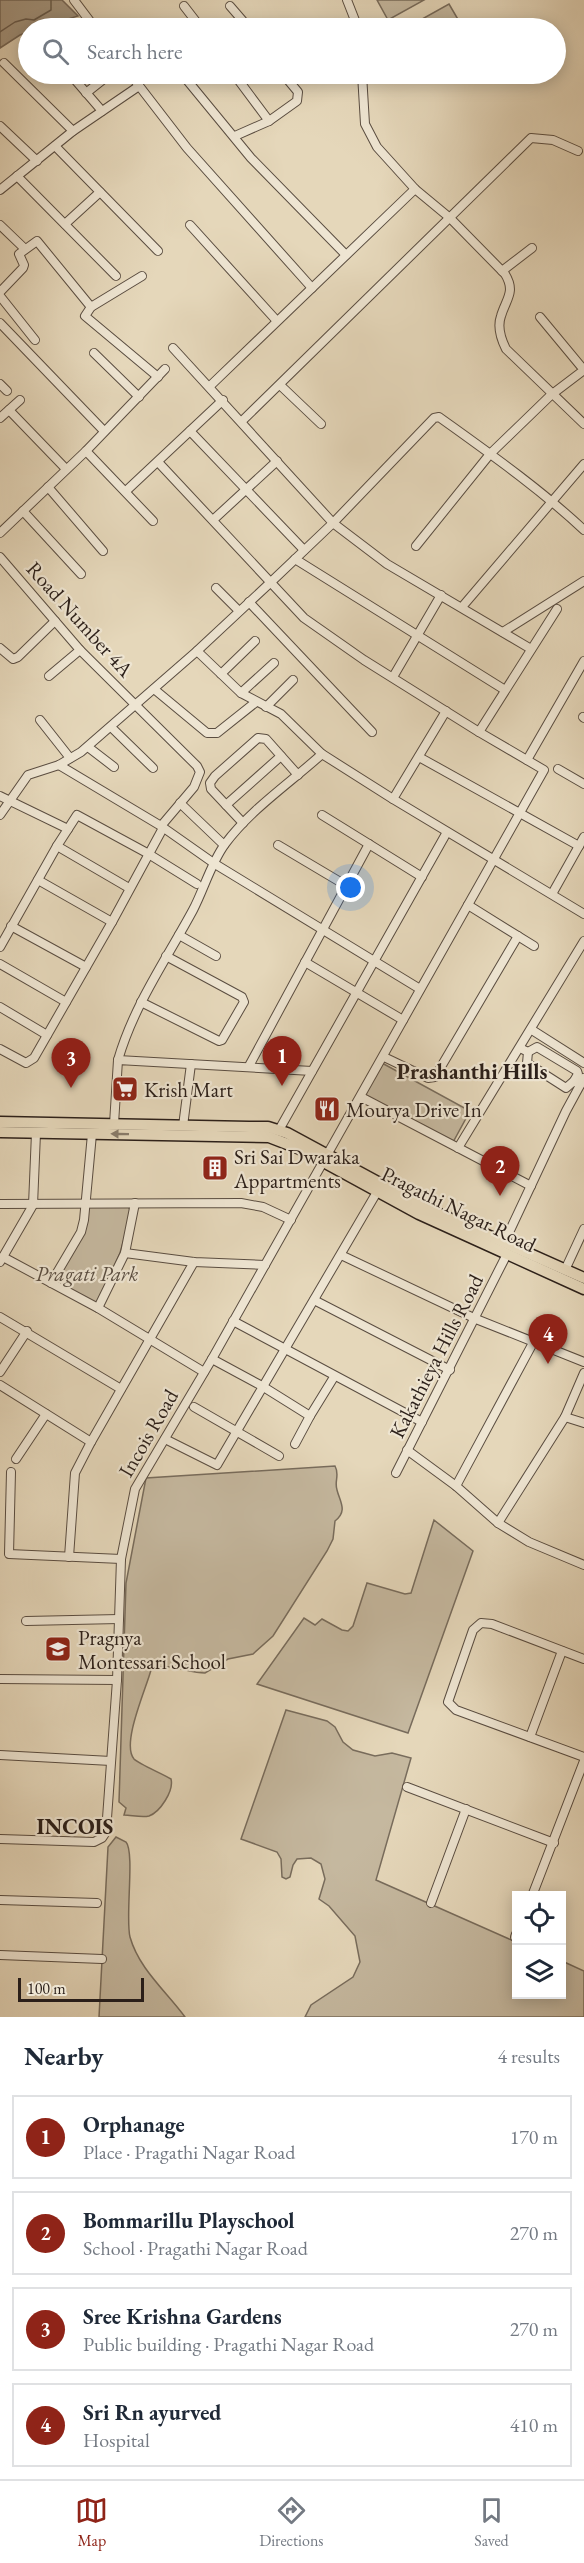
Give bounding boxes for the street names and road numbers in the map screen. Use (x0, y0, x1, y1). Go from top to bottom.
street label: Road Number 4A (21, 555, 140, 683)
street label: Pragathi Nagar Road (377, 1160, 541, 1258)
street label: Kakathieya Hills Road (383, 1269, 489, 1442)
street label: Incois Road (112, 1384, 184, 1482)

